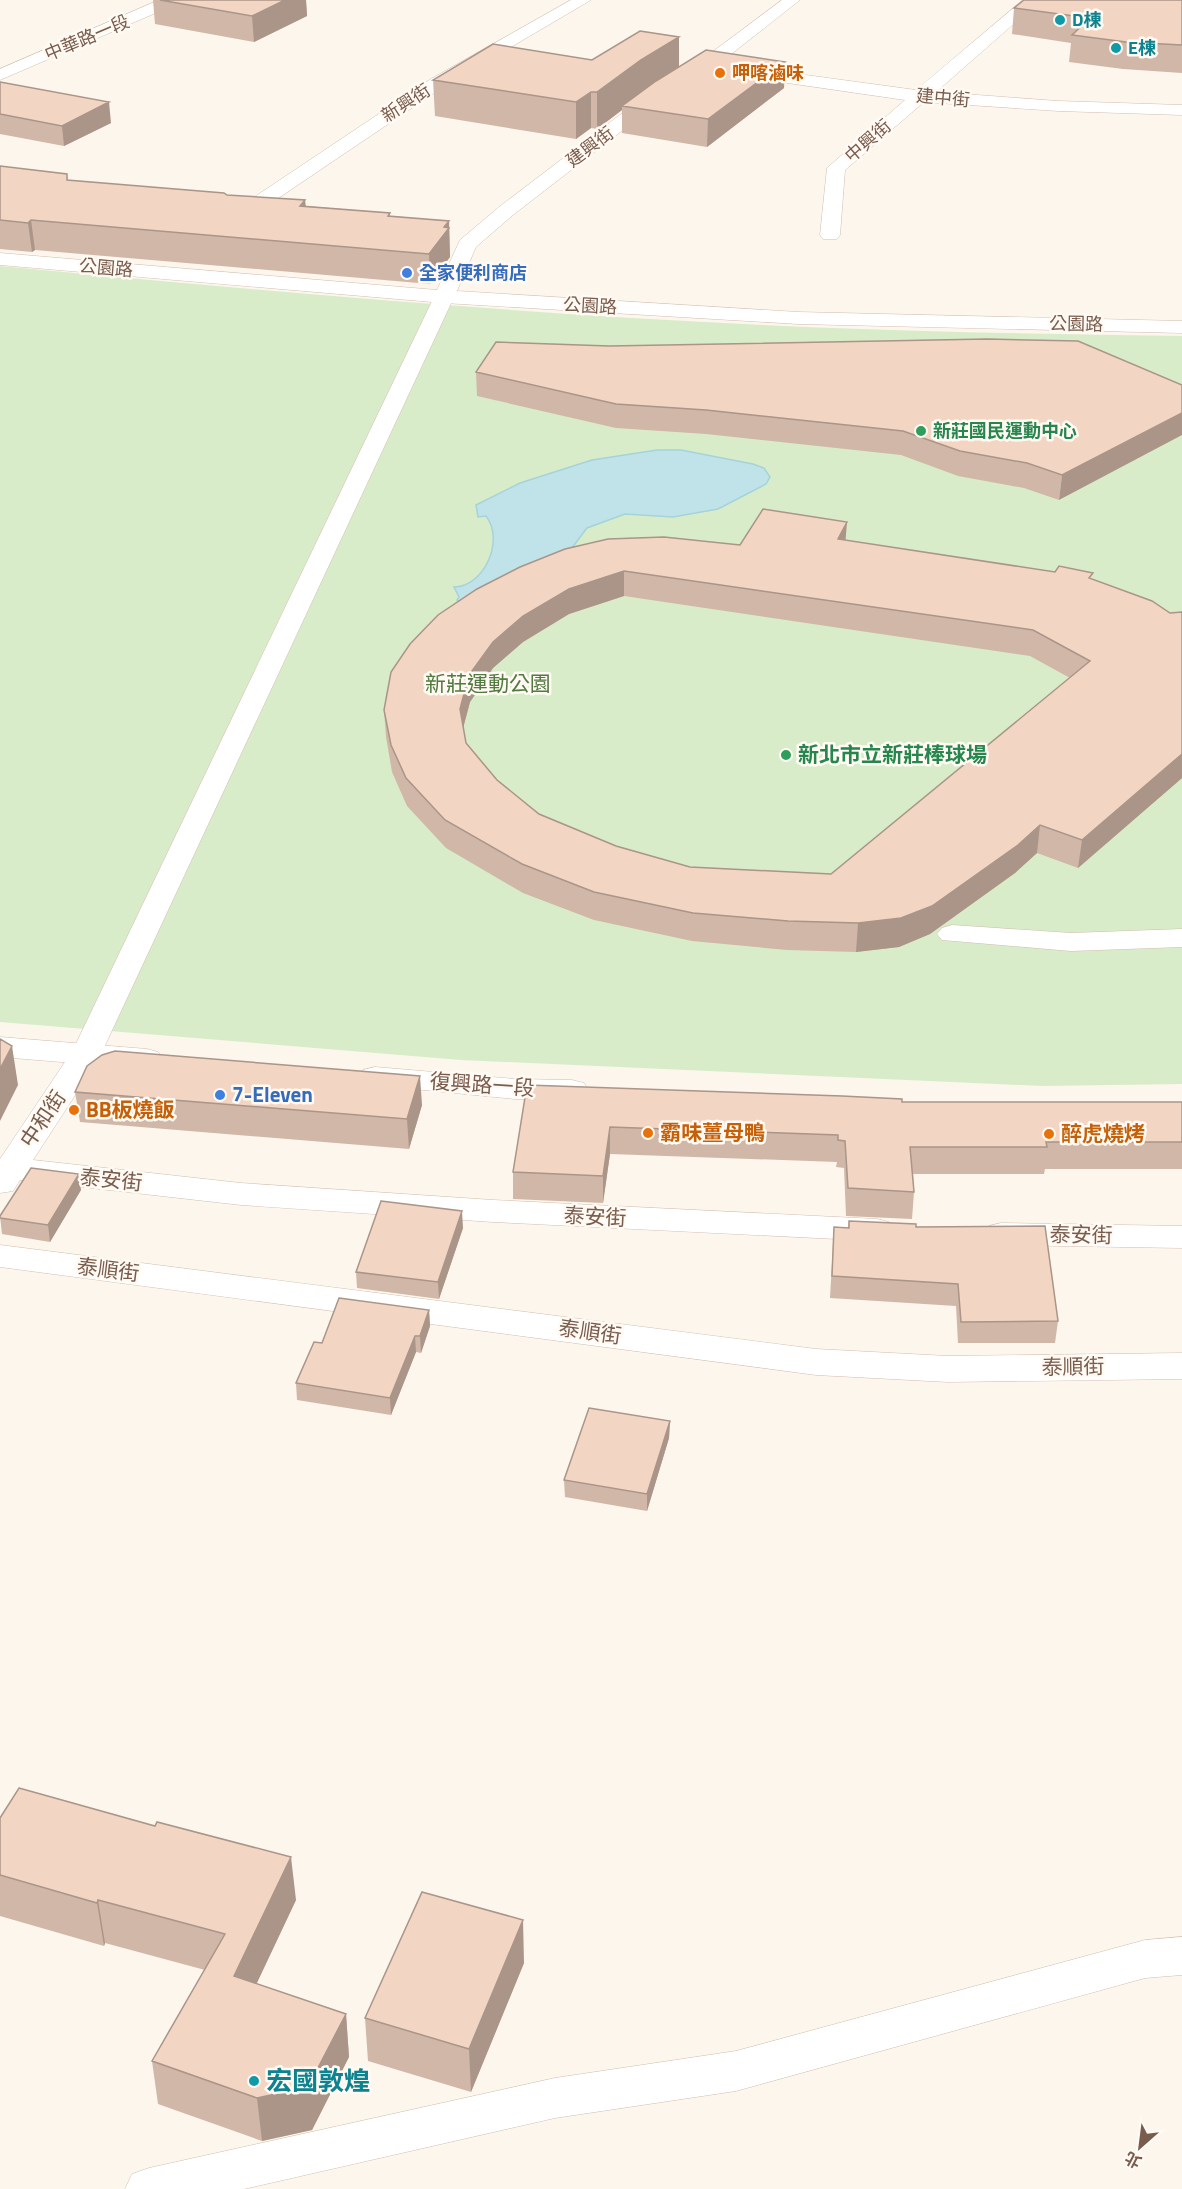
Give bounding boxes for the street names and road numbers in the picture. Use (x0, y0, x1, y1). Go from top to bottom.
street label: 中華路一段 (40, 8, 134, 68)
street label: 新興街 (376, 77, 436, 129)
street label: 建中街 (915, 82, 971, 113)
street label: 中興街 (838, 113, 897, 169)
street label: 建興街 (560, 120, 619, 174)
street label: 公園路 (78, 252, 134, 283)
street label: 公園路 (562, 291, 618, 320)
street label: 公園路 (1049, 310, 1103, 337)
street label: 復興路一段 (429, 1064, 536, 1104)
street label: 中和街 (11, 1083, 73, 1154)
street label: 泰安街 (78, 1160, 144, 1198)
street label: 泰安街 (563, 1198, 627, 1234)
street label: 泰安街 (1049, 1217, 1113, 1251)
street label: 泰順街 (75, 1249, 141, 1289)
street label: 泰順街 (557, 1311, 624, 1351)
street label: 泰順街 (1041, 1349, 1105, 1383)

